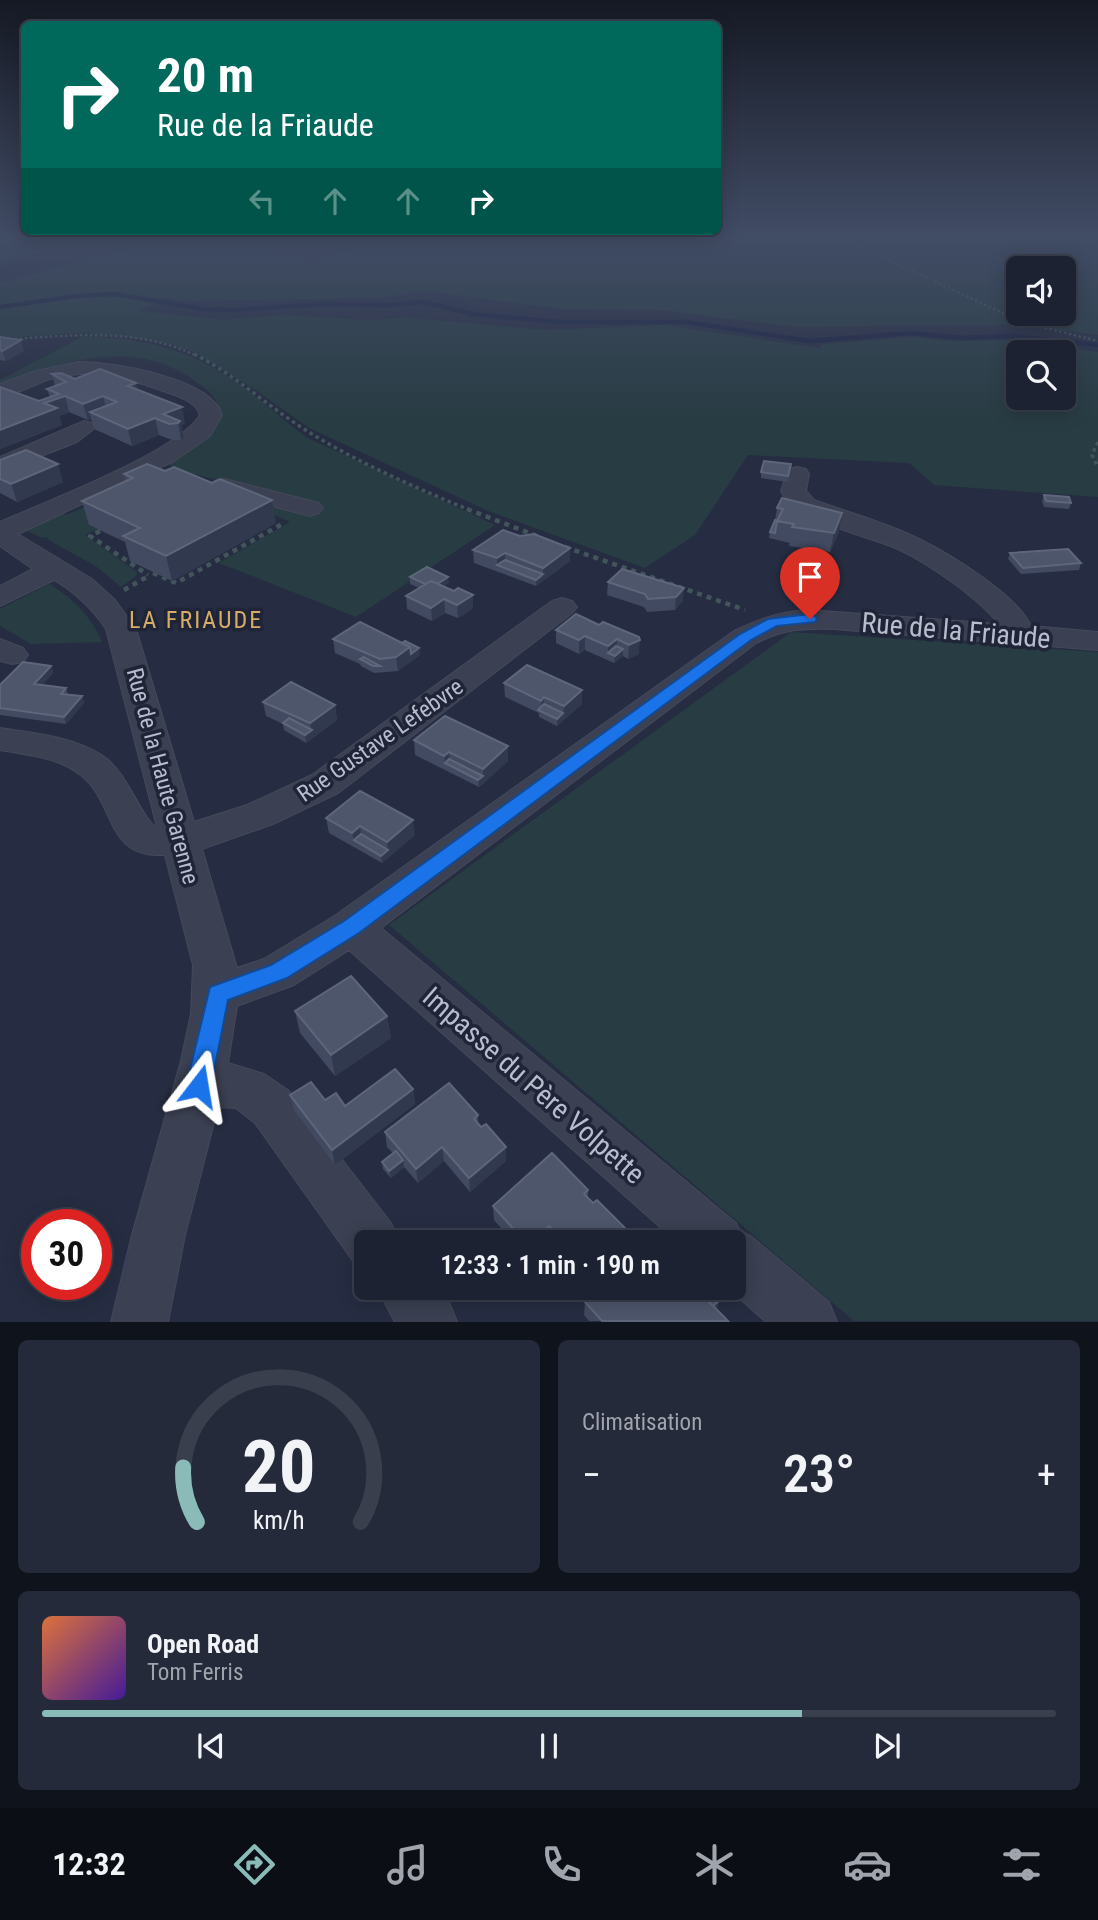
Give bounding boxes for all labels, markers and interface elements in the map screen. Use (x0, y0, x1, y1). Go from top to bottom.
text: 20 m (157, 47, 254, 104)
icon: right (42, 49, 133, 140)
text: Rue de la Friaude (157, 106, 374, 144)
icon: left (243, 182, 281, 220)
icon: ahead (316, 182, 354, 220)
icon: ahead (389, 182, 427, 220)
icon: right (462, 182, 500, 220)
map controls (1006, 256, 1076, 410)
button: sound (1006, 256, 1076, 326)
button: search (1006, 340, 1076, 410)
pin (780, 547, 840, 619)
icon: arrive (791, 558, 829, 596)
district label: LA FRIAUDE (129, 606, 263, 634)
street label: Rue de la Friaude (860, 606, 1052, 655)
street label: Rue de la Haute Garenne (121, 665, 204, 887)
street label: Rue Gustave Lefebvre (292, 673, 468, 808)
street label: Impasse du Père Volpette (416, 980, 651, 1191)
position arrow (162, 1049, 236, 1123)
speed limit sign: 30 (21, 1209, 112, 1300)
text: 12:33 · 1 min · 190 m (440, 1250, 660, 1280)
text: Climatisation (582, 1409, 702, 1436)
text: 20 (242, 1425, 316, 1511)
text: 23° (783, 1444, 855, 1505)
text: − (582, 1453, 601, 1497)
text: + (1037, 1453, 1056, 1497)
text: km/h (253, 1506, 305, 1535)
text: Open Road (147, 1629, 259, 1659)
text: Tom Ferris (147, 1659, 243, 1686)
icon: previous (192, 1727, 230, 1765)
icon: pause (530, 1727, 568, 1765)
icon: next (868, 1727, 906, 1765)
icon: directions (230, 1840, 279, 1889)
icon: music (383, 1840, 432, 1889)
icon: phone (537, 1840, 586, 1889)
icon: climate (690, 1840, 739, 1889)
icon: car (843, 1840, 892, 1889)
icon: filters (997, 1840, 1046, 1889)
text: 12:32 (52, 1845, 126, 1883)

